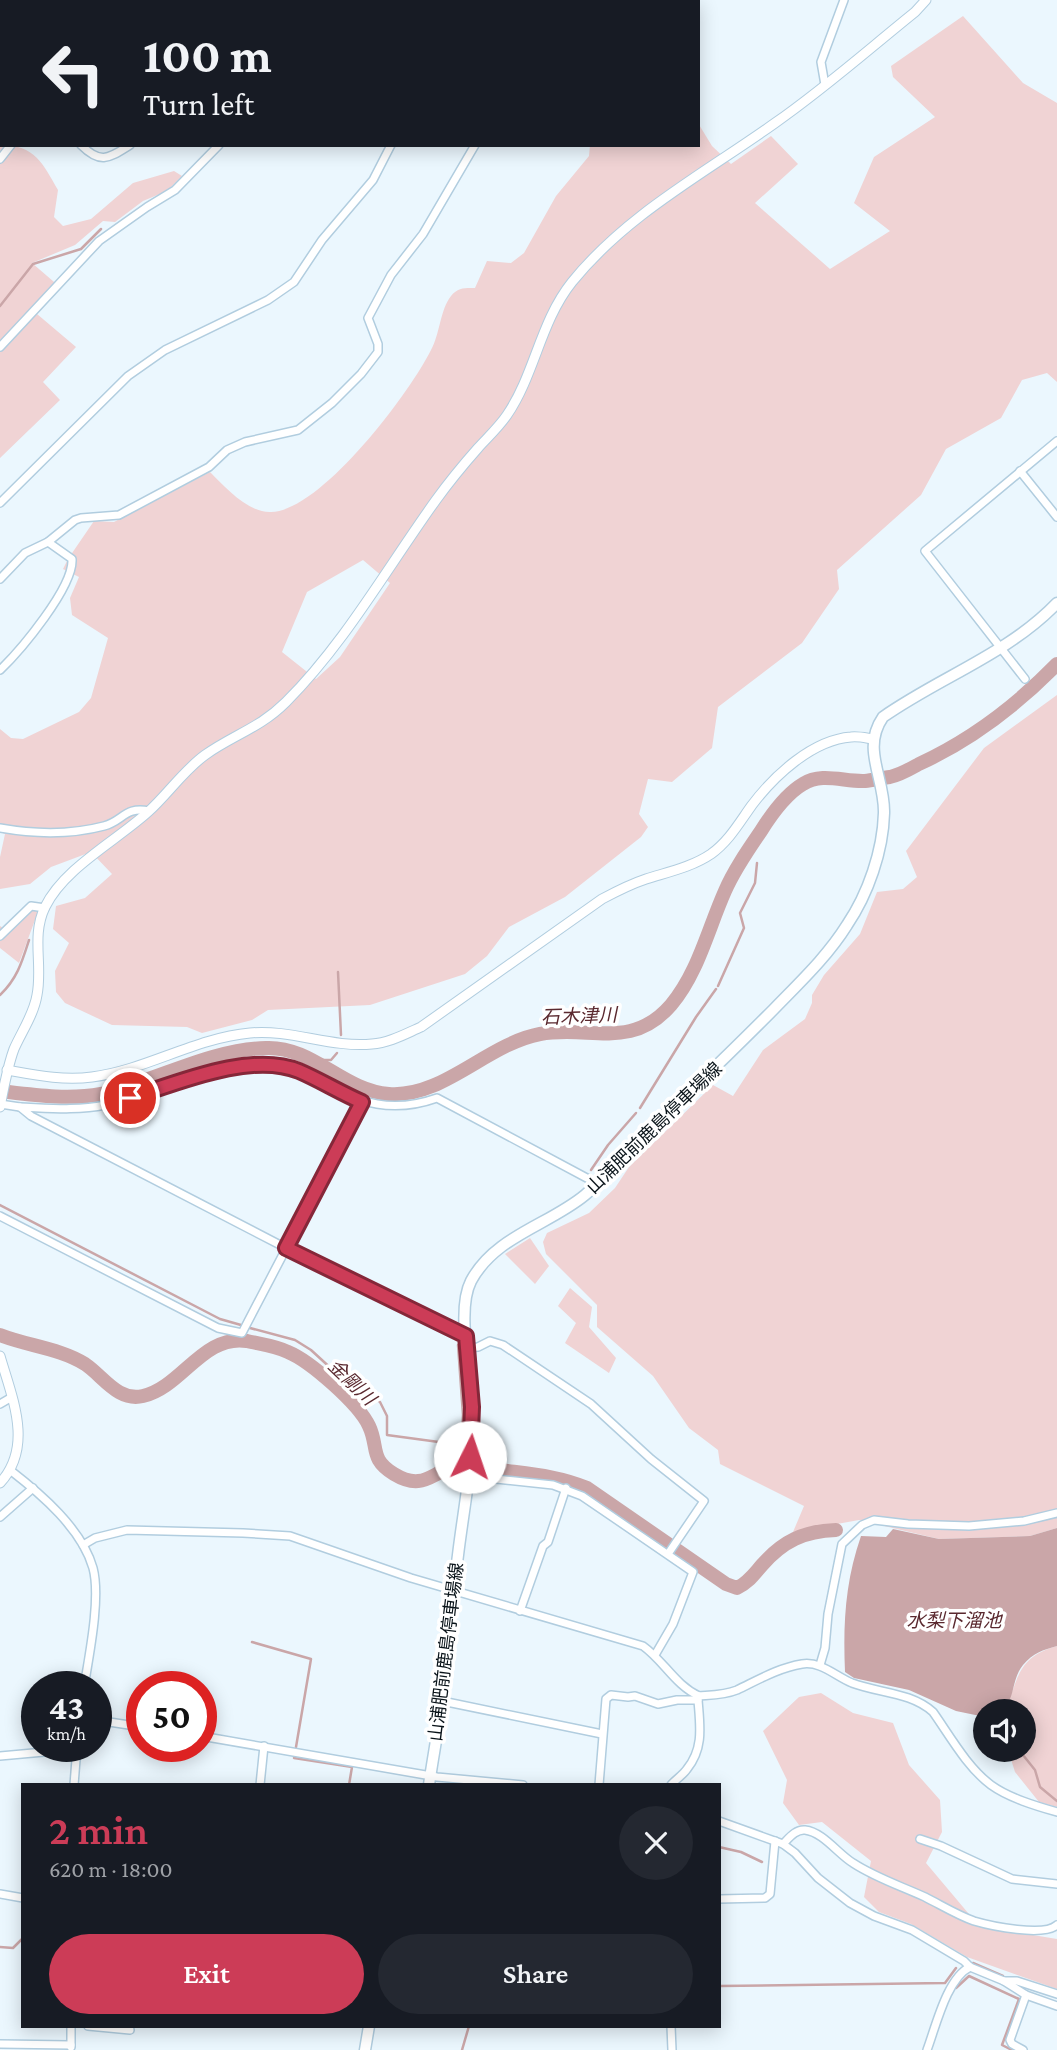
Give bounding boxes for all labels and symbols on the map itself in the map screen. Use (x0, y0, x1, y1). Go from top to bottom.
water label: 石木津川 (541, 1004, 619, 1028)
street label: 山浦肥前鹿島停車場線 (582, 1058, 726, 1198)
pin (100, 1068, 160, 1128)
water label: 金剛川 (324, 1355, 381, 1411)
position arrow (433, 1420, 507, 1494)
street label: 山浦肥前鹿島停車場線 (425, 1561, 467, 1743)
water label: 水梨下溜池 (906, 1610, 1003, 1631)
speed limit sign: 50 (126, 1671, 217, 1762)

